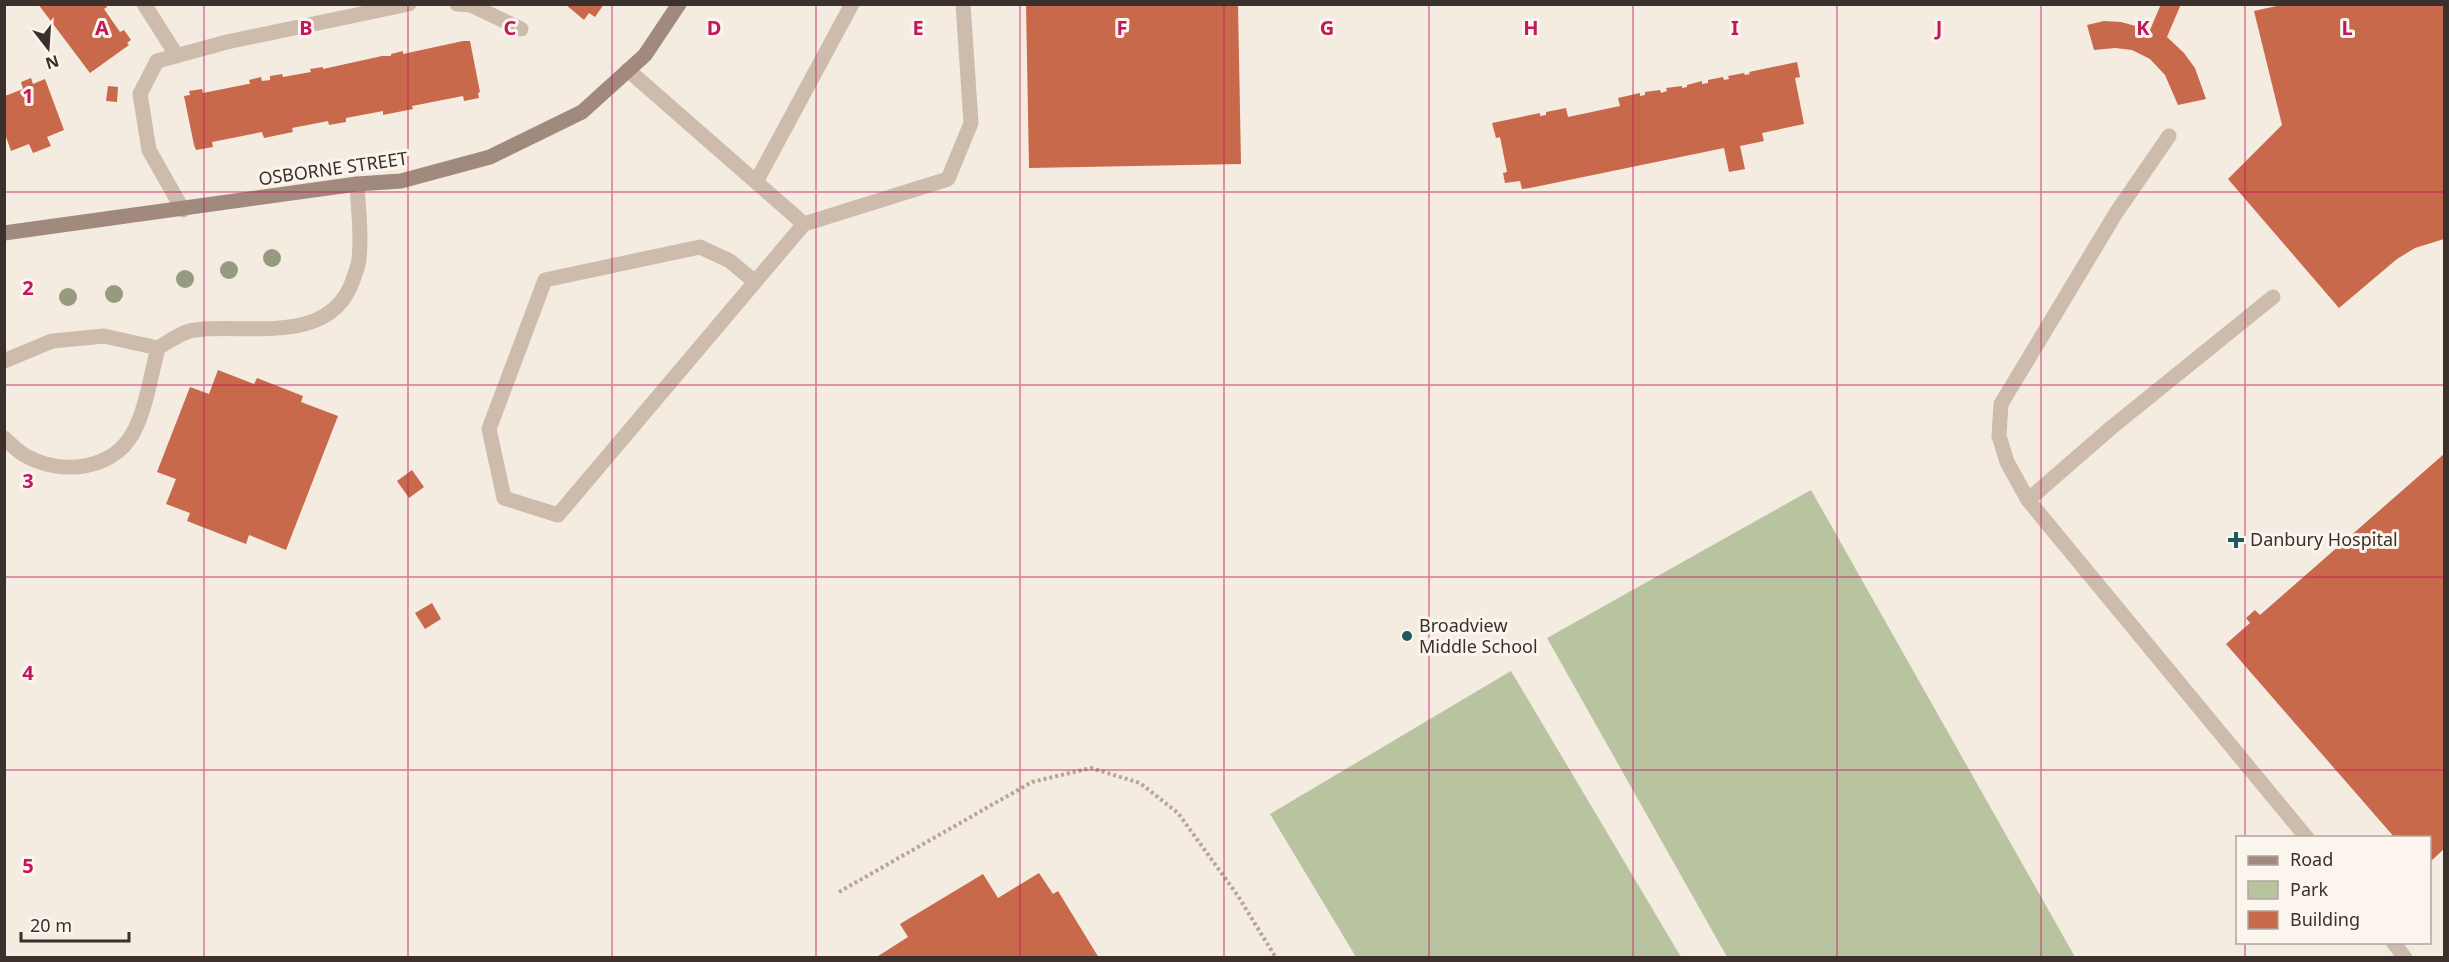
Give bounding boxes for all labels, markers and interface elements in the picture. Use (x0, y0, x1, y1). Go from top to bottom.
text: A (95, 14, 109, 41)
text: B (299, 14, 313, 41)
text: C (504, 14, 517, 41)
text: D (707, 14, 721, 41)
text: E (912, 14, 924, 41)
text: F (1117, 14, 1127, 41)
text: G (1320, 14, 1334, 41)
text: H (1523, 14, 1539, 41)
text: I (1731, 14, 1739, 41)
text: J (1934, 14, 1942, 41)
text: K (2136, 14, 2150, 41)
text: L (2341, 14, 2353, 41)
north arrow (18, 18, 78, 78)
text: N (43, 50, 62, 75)
text: 1 (22, 82, 34, 109)
street label: OSBORNE STREET (257, 146, 409, 190)
text: 2 (22, 274, 34, 301)
text: 3 (22, 467, 34, 494)
place label: Danbury Hospital (2250, 527, 2398, 551)
marker: Danbury Hospital (2227, 531, 2245, 549)
place label: Broadview Middle School (1419, 613, 1538, 658)
marker: Broadview Middle School (1400, 629, 1414, 643)
text: 4 (22, 659, 34, 686)
legend (2236, 836, 2431, 944)
text: Road (2290, 847, 2333, 871)
text: 5 (22, 852, 34, 879)
text: Park (2290, 877, 2328, 901)
scale bar (21, 905, 129, 943)
text: Building (2290, 907, 2360, 931)
text: 20 m (30, 913, 72, 937)

